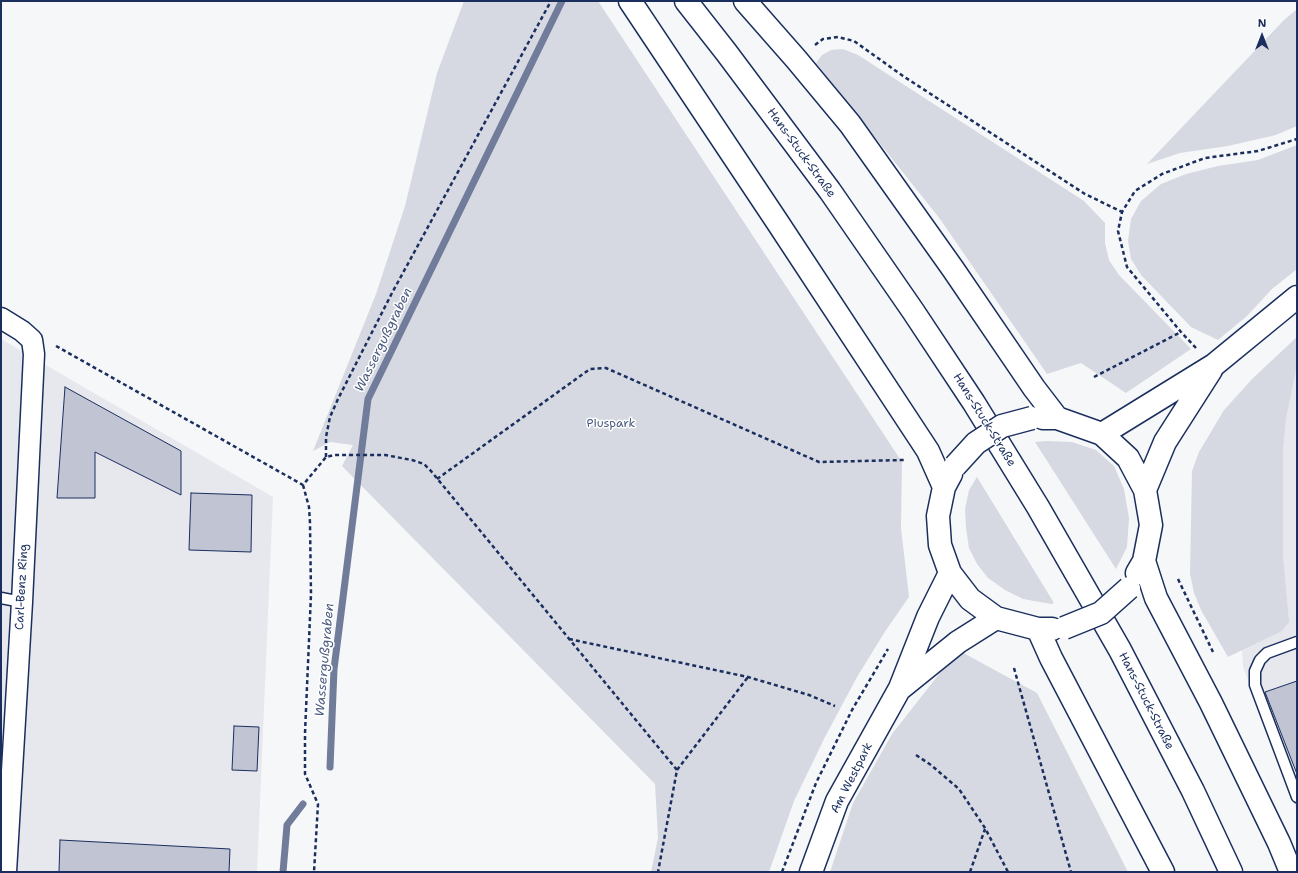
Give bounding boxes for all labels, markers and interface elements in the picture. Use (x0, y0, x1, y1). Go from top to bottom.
north arrow (1242, 16, 1282, 56)
text: N (1258, 16, 1266, 31)
street label: Hans-Stuck-Straße (764, 105, 838, 201)
water label: Wassergußgraben (352, 285, 416, 395)
street label: Hans-Stuck-Straße (949, 371, 1019, 469)
park label: Piuspark (587, 417, 635, 431)
street label: Carl-Benz Ring (13, 544, 31, 630)
water label: Wassergußgraben (312, 603, 338, 717)
street label: Hans-Stuck-Straße (1115, 650, 1177, 752)
street label: Am Westpark (828, 740, 876, 816)

